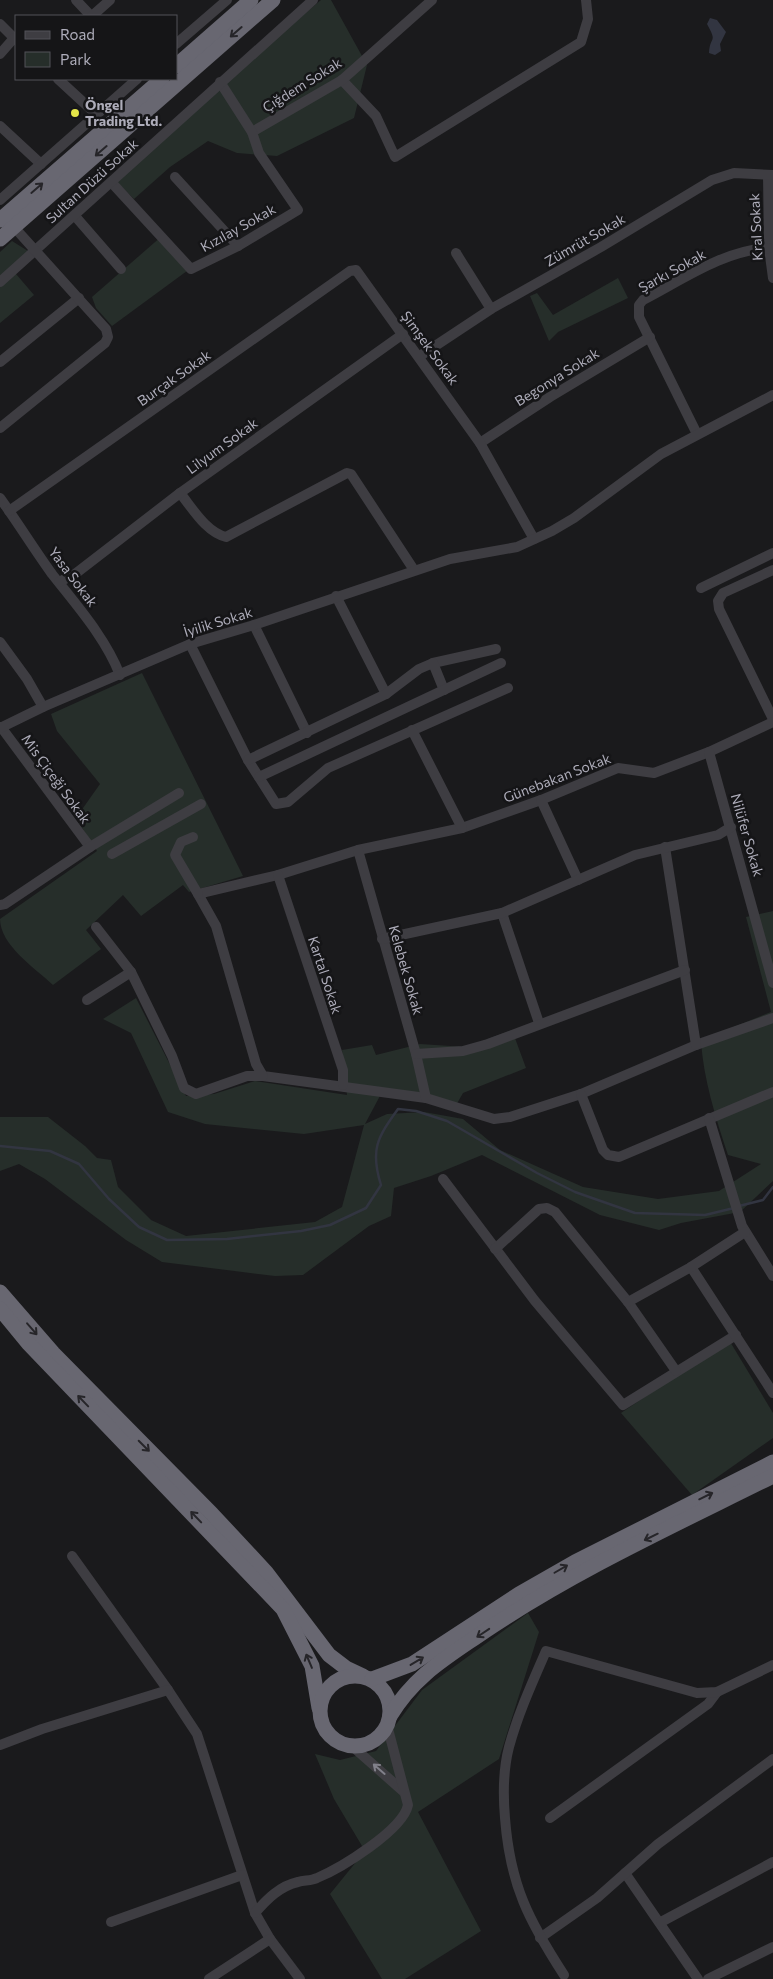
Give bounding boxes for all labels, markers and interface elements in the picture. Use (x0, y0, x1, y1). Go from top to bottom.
legend (15, 15, 178, 80)
text: Road (60, 25, 95, 43)
one-way arrow (230, 26, 243, 38)
text: Park (60, 50, 91, 68)
street label: Çığdem Sokak (259, 53, 345, 116)
place label: Öngel Trading Ltd. (85, 96, 163, 129)
marker: Öngel Trading Ltd. (69, 107, 81, 119)
street label: Sultan Düzü Sokak (42, 135, 142, 226)
one-way arrow (95, 145, 108, 156)
one-way arrow (30, 182, 43, 194)
street label: Kral Sokak (745, 192, 766, 261)
street label: Kızılay Sokak (197, 200, 279, 255)
street label: Zümrüt Sokak (541, 209, 628, 270)
street label: Şarkı Sokak (635, 245, 709, 296)
street label: Şimşek Sokak (398, 307, 463, 388)
street label: Begonya Sokak (511, 344, 602, 409)
street label: Burçak Sokak (134, 346, 214, 409)
street label: Lilyum Sokak (183, 414, 261, 477)
street label: Yasa Sokak (45, 543, 102, 610)
street label: İyilik Sokak (181, 603, 255, 640)
street label: Mis Çiçeği Sokak (18, 731, 95, 827)
street label: Günebakan Sokak (501, 749, 613, 806)
street label: Nilüfer Sokak (728, 791, 768, 879)
street label: Kelebek Sokak (386, 923, 427, 1017)
street label: Kartal Sokak (305, 934, 346, 1016)
one-way arrow (26, 1322, 37, 1335)
one-way arrow (77, 1394, 89, 1407)
one-way arrow (138, 1440, 150, 1452)
one-way arrow (698, 1491, 713, 1500)
one-way arrow (190, 1511, 203, 1523)
one-way arrow (644, 1532, 659, 1542)
one-way arrow (554, 1564, 568, 1574)
one-way arrow (476, 1628, 490, 1638)
one-way arrow (304, 1654, 314, 1669)
one-way arrow (409, 1655, 423, 1665)
one-way arrow (372, 1763, 385, 1775)

